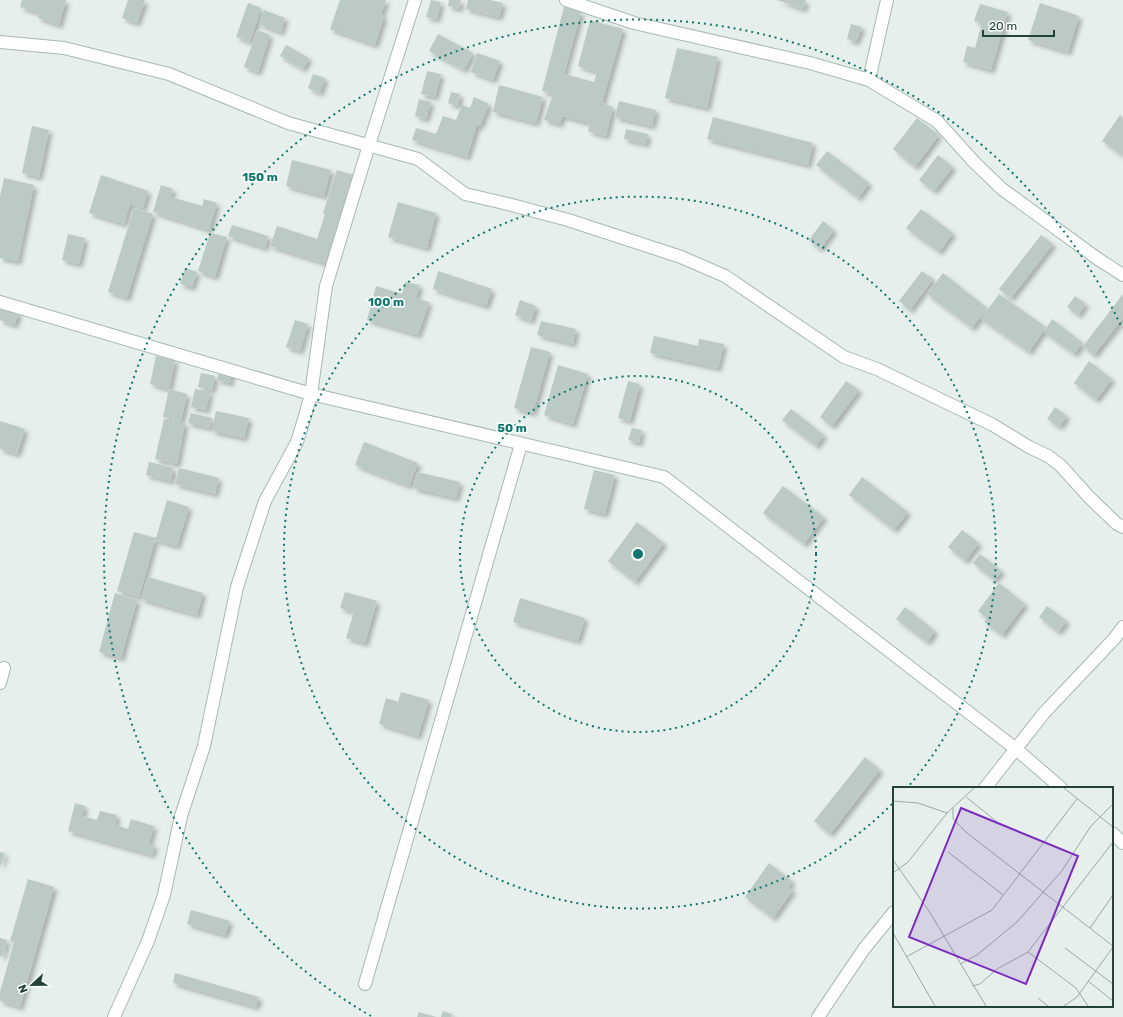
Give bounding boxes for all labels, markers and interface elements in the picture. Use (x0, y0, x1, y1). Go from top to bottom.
scale bar (983, 12, 1054, 38)
text: 20 m (989, 19, 1017, 33)
text: 150 m (242, 170, 278, 184)
text: 100 m (368, 295, 404, 309)
text: 50 m (497, 421, 527, 435)
centre of rings (631, 547, 645, 561)
inset map (893, 787, 1113, 1007)
north arrow (12, 965, 52, 1005)
text: N (16, 982, 31, 995)

